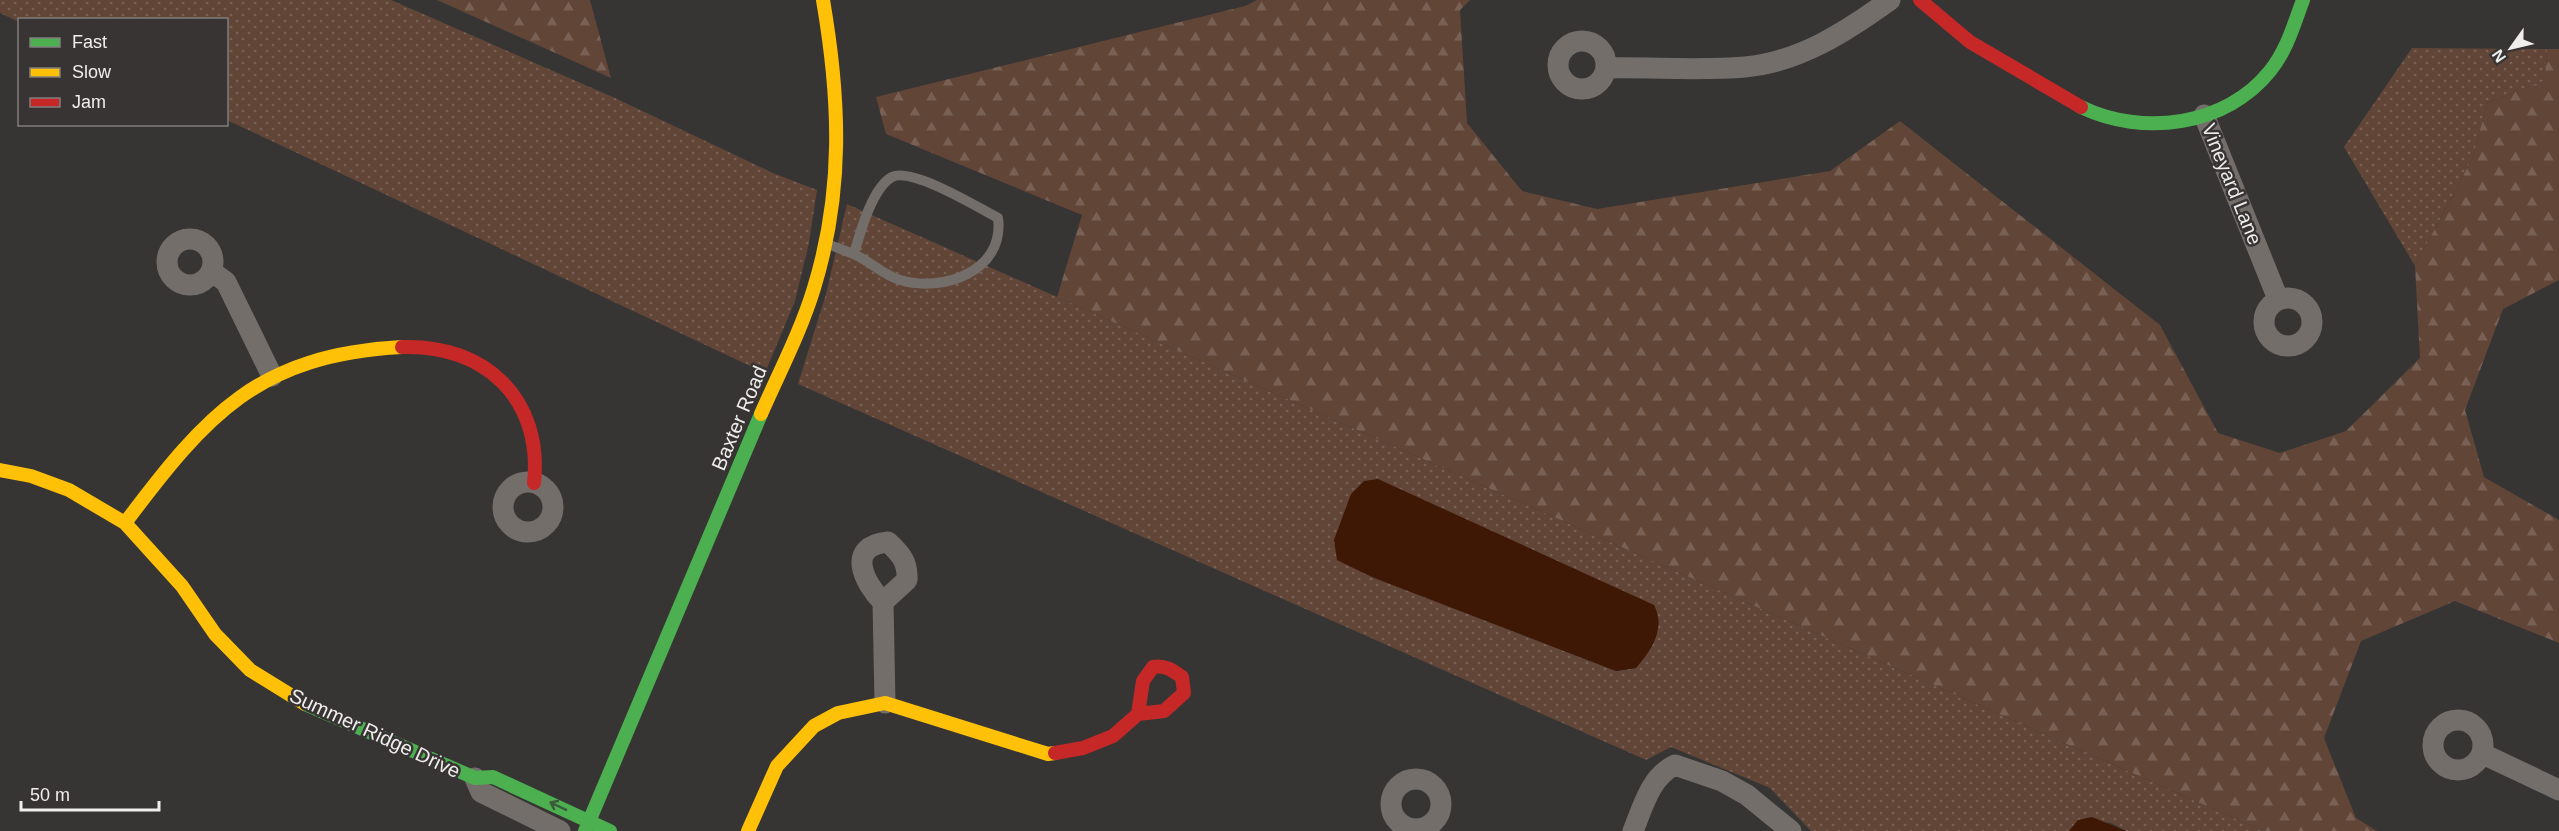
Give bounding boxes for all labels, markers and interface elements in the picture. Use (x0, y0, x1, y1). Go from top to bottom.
legend (18, 18, 228, 126)
north arrow (2481, 18, 2541, 78)
text: Fast (72, 32, 107, 52)
text: N (2489, 47, 2509, 66)
text: Slow (72, 62, 112, 82)
text: Jam (72, 92, 106, 112)
street label: Vineyard Lane (2198, 120, 2266, 248)
street label: Baxter Road (707, 363, 771, 473)
street label: Summer Ridge Drive (286, 684, 464, 782)
scale bar (21, 774, 159, 812)
text: 50 m (30, 785, 70, 805)
one-way arrow (549, 800, 567, 811)

